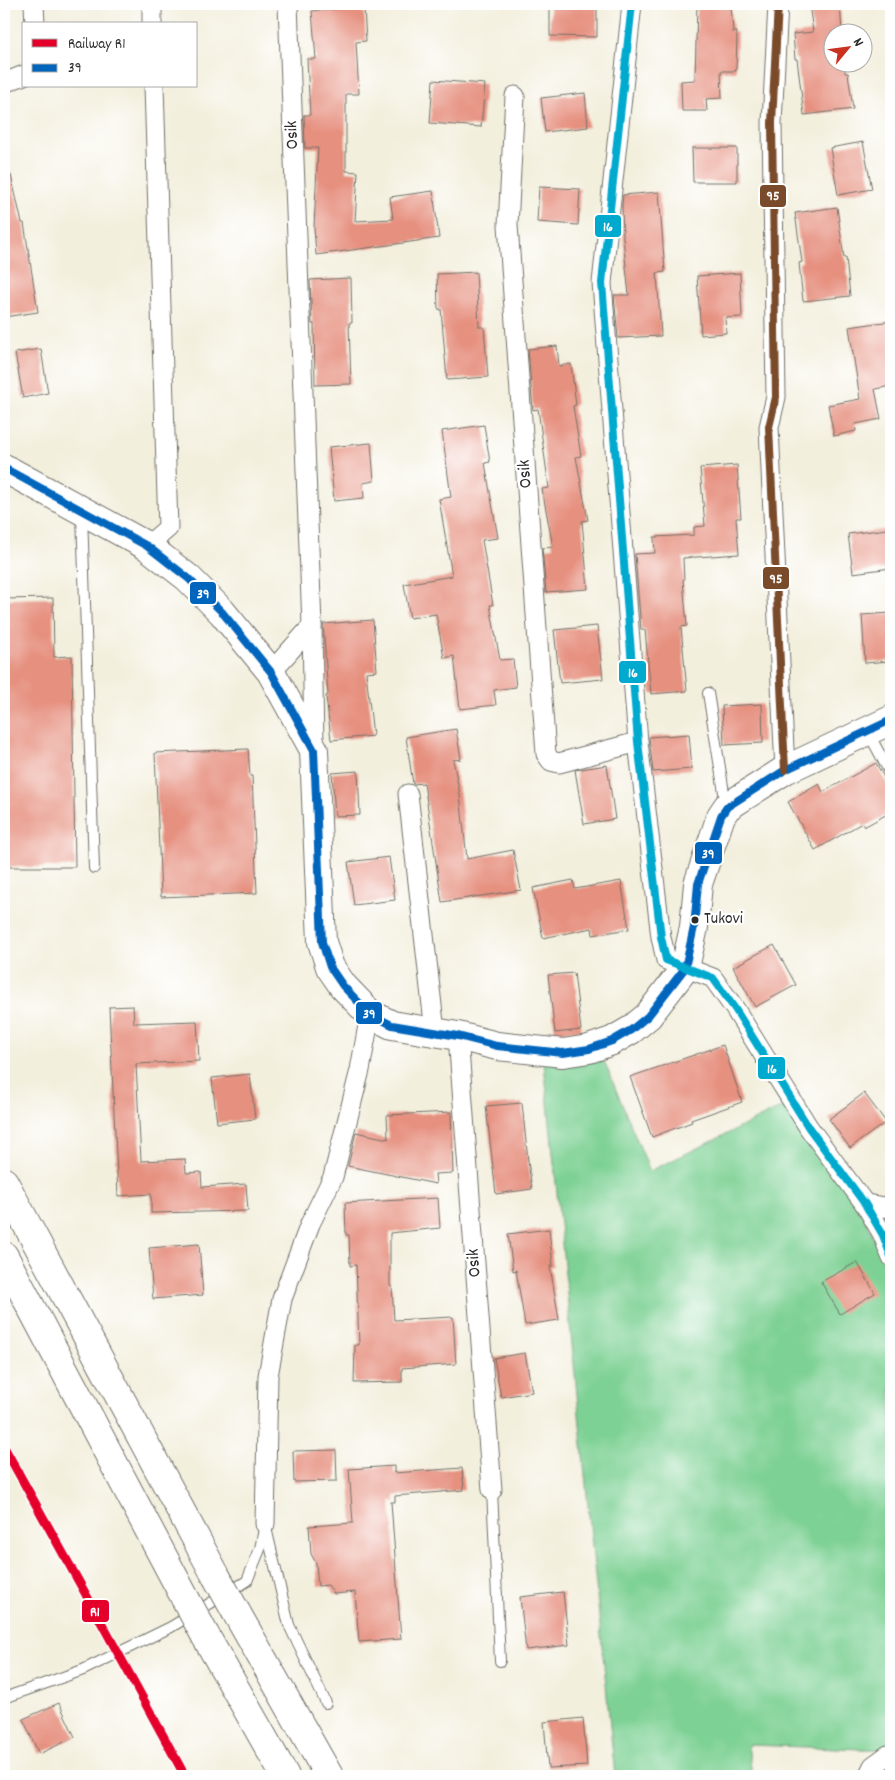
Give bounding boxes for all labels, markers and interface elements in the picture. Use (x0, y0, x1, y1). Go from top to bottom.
legend (22, 22, 198, 88)
north arrow (822, 22, 872, 72)
text: Railway R1 (68, 34, 125, 56)
text: N (847, 35, 868, 51)
text: 39 (68, 58, 82, 80)
street label: Osik (280, 120, 306, 150)
line badge: 95 (759, 184, 787, 208)
text: 95 (767, 187, 780, 207)
line badge: 16 (594, 214, 622, 238)
text: 16 (603, 218, 613, 238)
street label: Osik (513, 459, 539, 489)
line badge: 95 (762, 566, 790, 590)
text: 95 (770, 570, 783, 590)
line badge: 39 (189, 581, 217, 605)
text: 39 (197, 585, 209, 605)
line badge: 16 (618, 660, 647, 684)
text: 16 (628, 664, 638, 684)
line badge: 39 (694, 841, 723, 865)
text: 39 (702, 845, 714, 865)
place label: Tukovi (704, 908, 743, 932)
marker: Tukovi (690, 915, 700, 925)
line badge: 39 (355, 1001, 383, 1025)
text: 39 (363, 1005, 375, 1025)
line badge: 16 (757, 1056, 786, 1080)
text: 16 (767, 1060, 777, 1080)
street label: Osik (462, 1248, 488, 1278)
line badge: R1 (81, 1599, 110, 1623)
text: R1 (90, 1603, 100, 1623)

